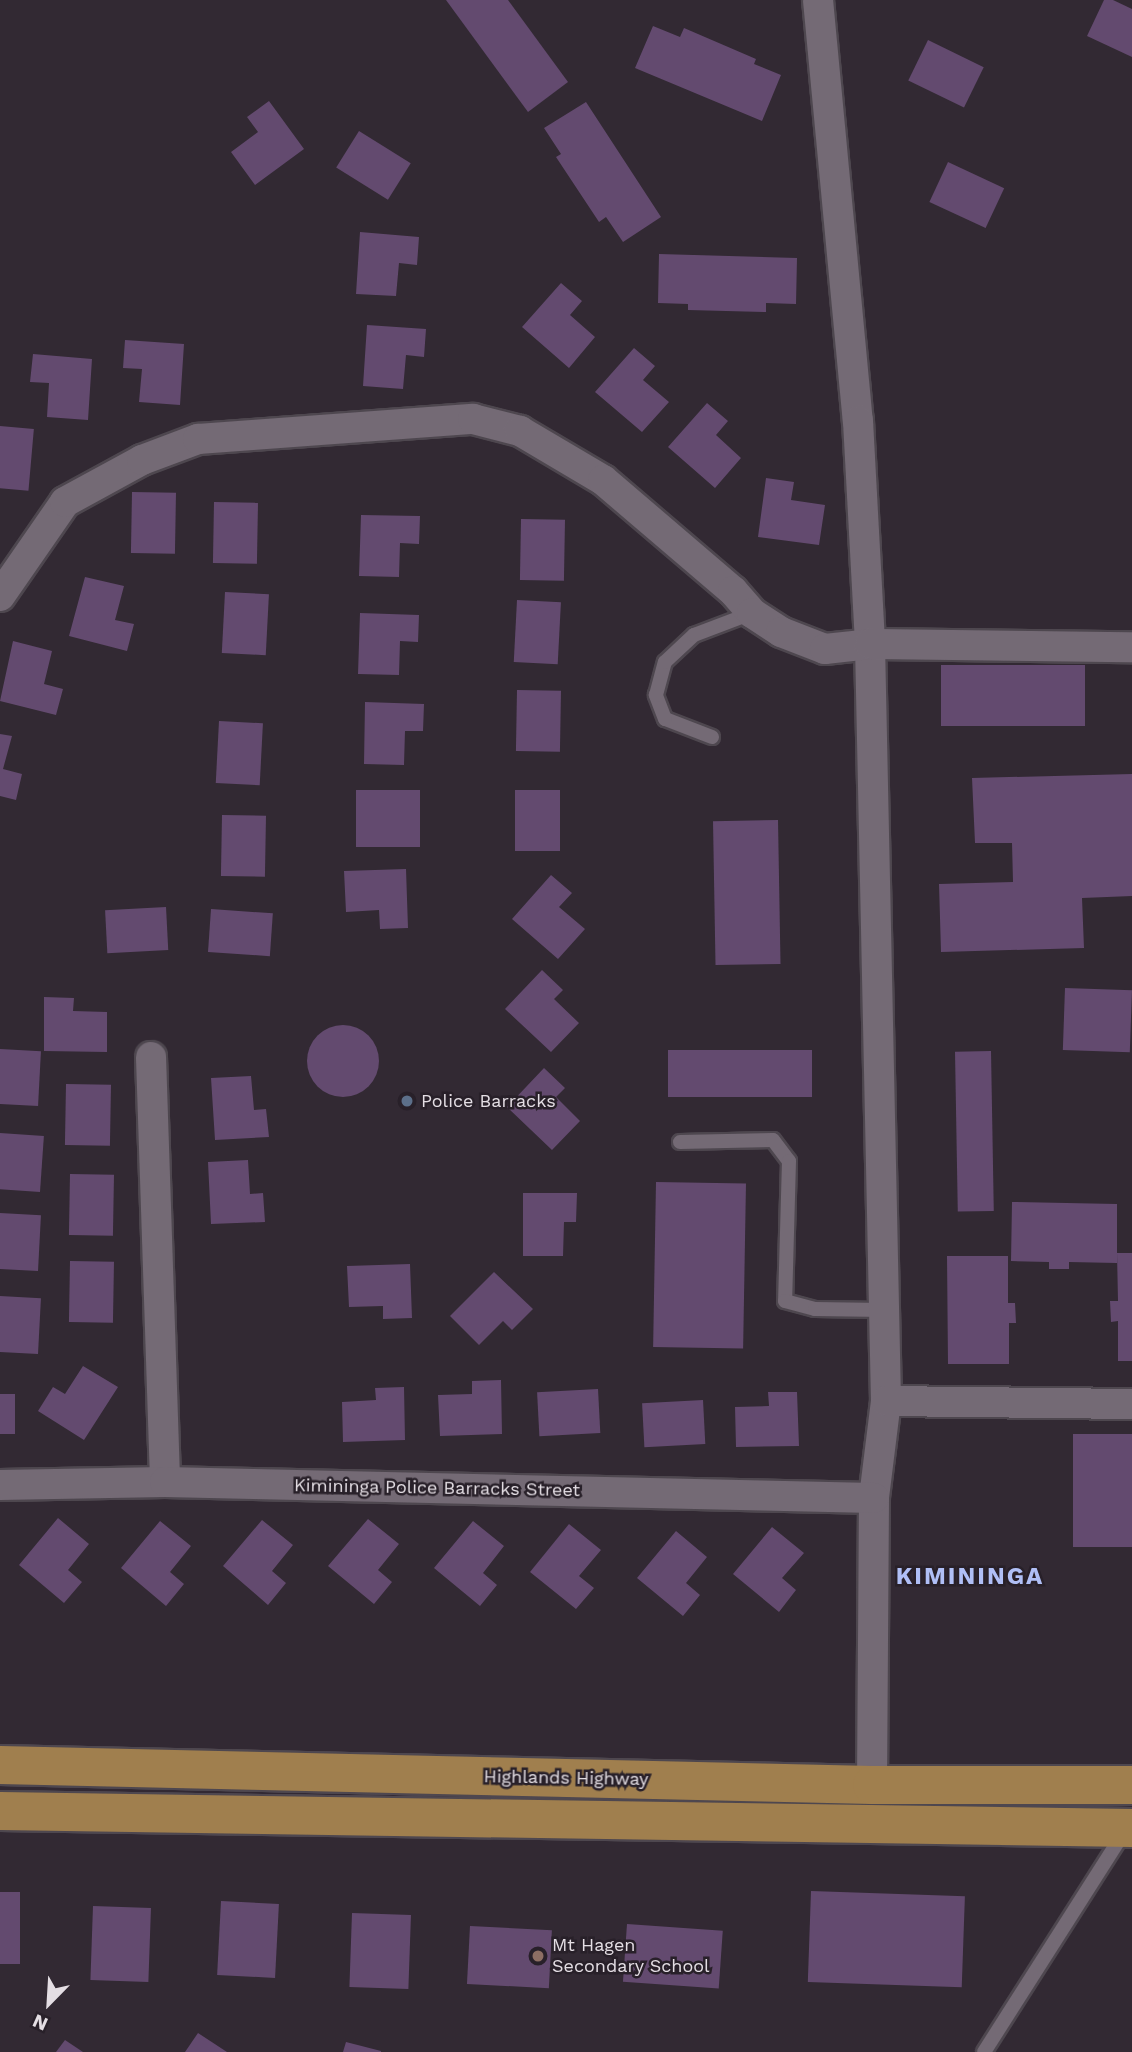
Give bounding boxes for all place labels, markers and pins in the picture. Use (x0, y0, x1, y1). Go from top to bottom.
place label: Police Barracks (421, 1090, 556, 1112)
marker: Police Barracks (399, 1093, 415, 1109)
place label: Mt Hagen Secondary School (552, 1935, 710, 1978)
marker: Mt Hagen Secondary School (530, 1948, 546, 1964)

